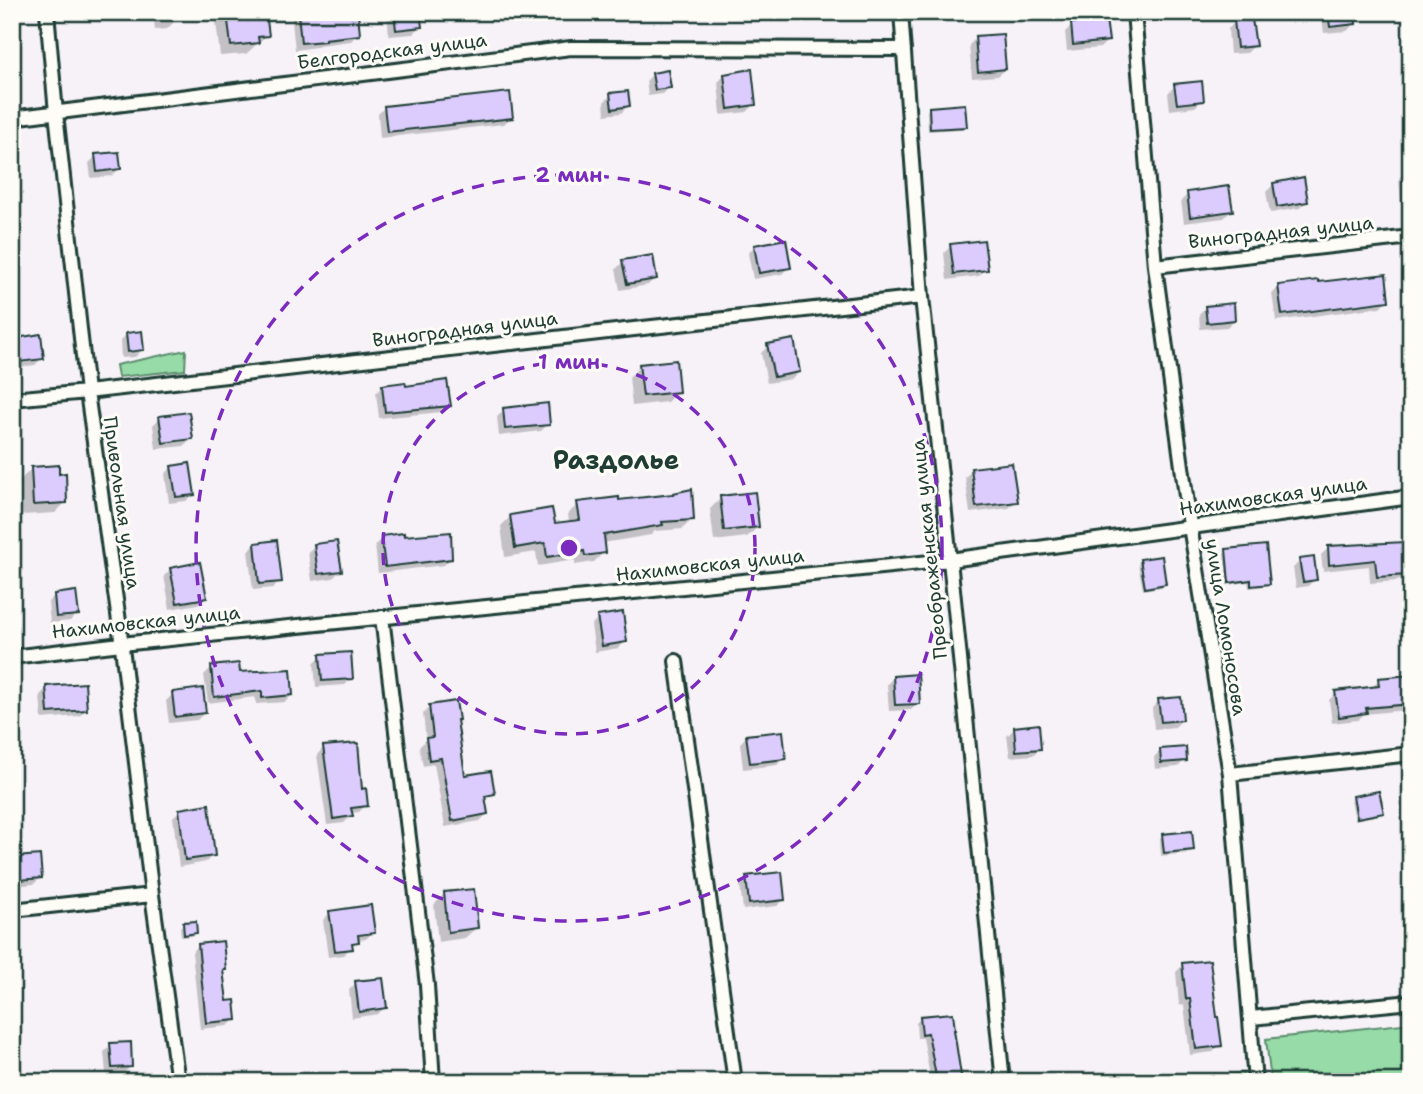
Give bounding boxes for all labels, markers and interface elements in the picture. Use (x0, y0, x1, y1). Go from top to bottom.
street label: Белгородская улица (296, 27, 488, 75)
text: 2 мин (535, 161, 603, 189)
street label: Виноградная улица (1187, 210, 1375, 254)
street label: Виноградная улица (371, 305, 559, 353)
text: 1 мин (538, 348, 600, 376)
street label: Привольная улица (97, 415, 147, 591)
street label: Преображенская улица (905, 438, 953, 660)
district label: Раздолье (553, 442, 679, 477)
street label: Нахимовская улица (1178, 470, 1369, 522)
centre of rings (557, 536, 581, 560)
street label: улица Ломоносова (1200, 537, 1252, 718)
street label: Нахимовская улица (615, 543, 806, 587)
street label: Нахимовская улица (51, 600, 242, 644)

